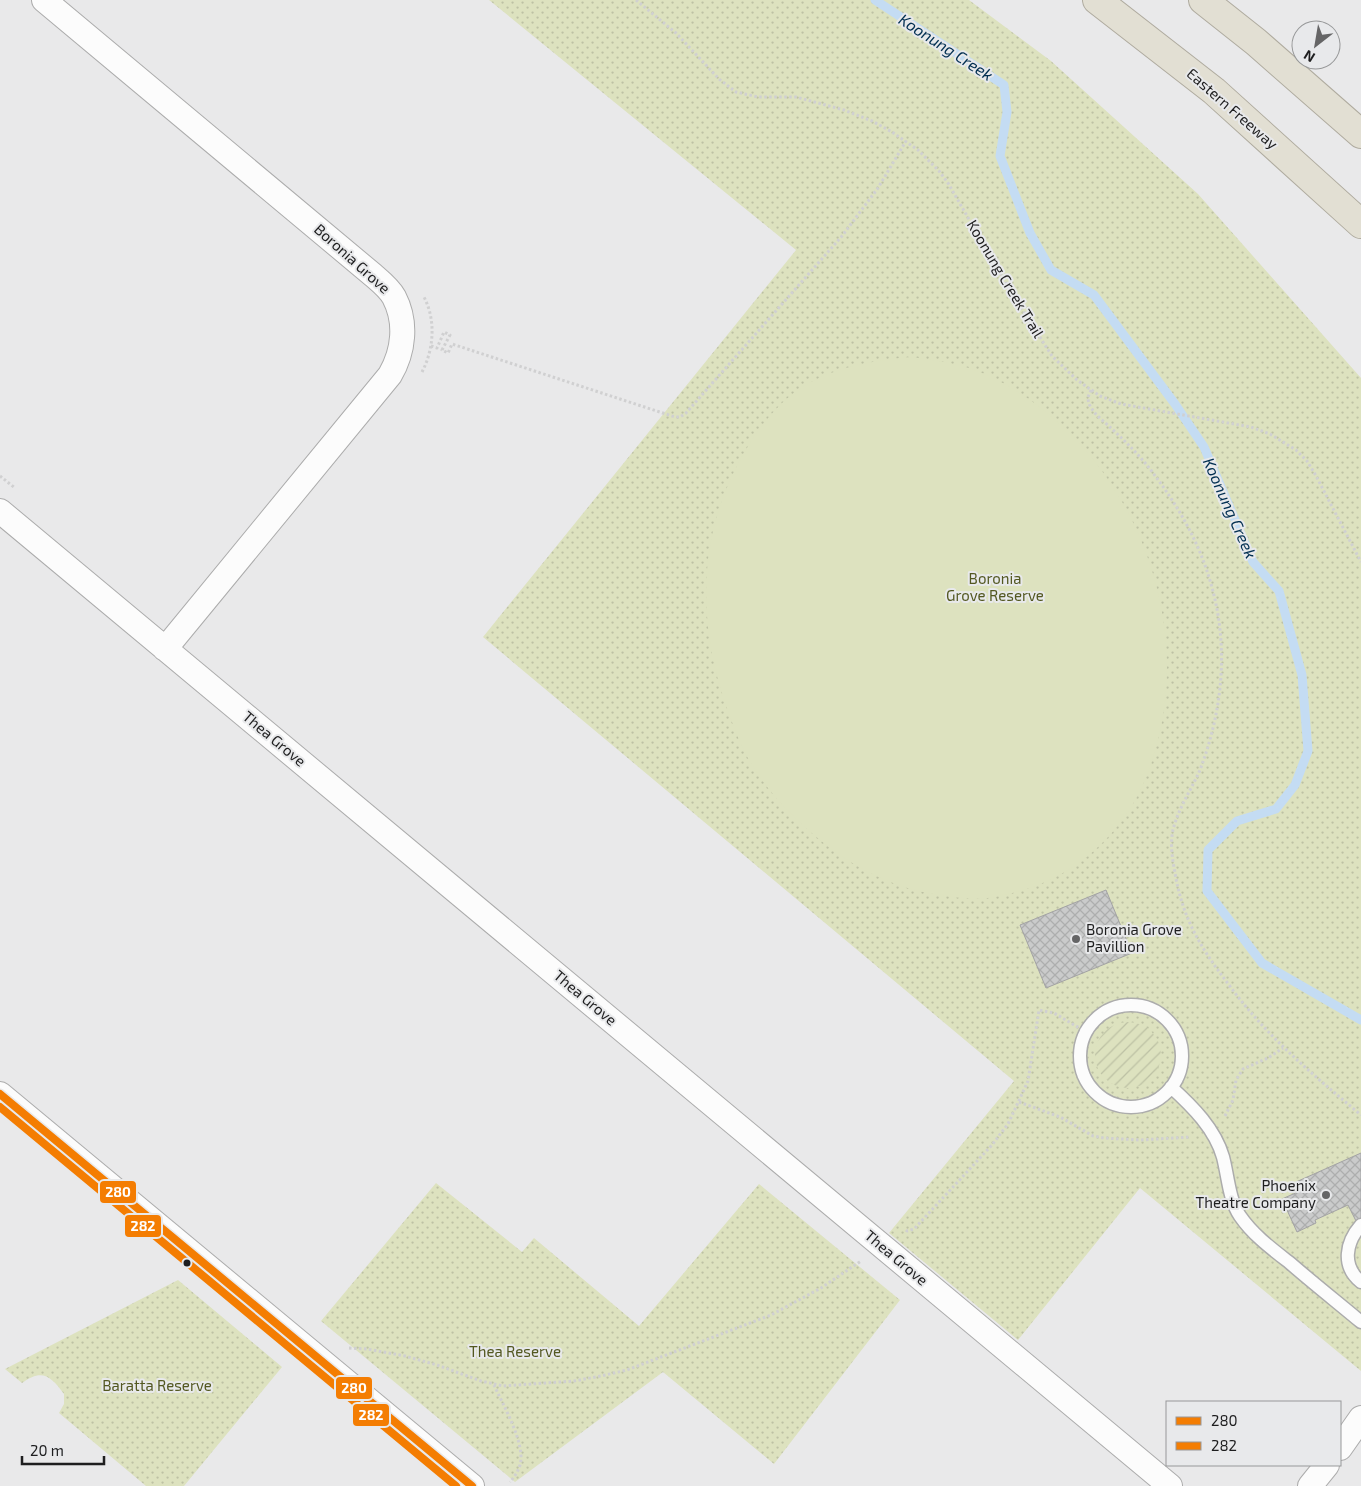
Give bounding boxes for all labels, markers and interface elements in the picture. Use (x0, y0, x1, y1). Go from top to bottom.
water label: Koonung Creek (896, 9, 997, 84)
north arrow (1291, 20, 1341, 70)
text: N (1300, 47, 1318, 66)
street label: Eastern Freeway (1184, 64, 1282, 153)
street label: Koonung Creek Trail (964, 216, 1048, 341)
street label: Boronia Grove (311, 220, 394, 297)
water label: Koonung Creek (1200, 454, 1261, 561)
park label: Boronia Grove Reserve (946, 569, 1044, 604)
street label: Thea Grove (239, 707, 310, 770)
place label: Boronia Grove Pavillion (1086, 920, 1182, 955)
marker: Boronia Grove Pavillion (1070, 933, 1082, 945)
street label: Thea Grove (550, 966, 621, 1029)
place label: Phoenix Theatre Company (1196, 1176, 1316, 1211)
line badge: 280 (99, 1180, 137, 1204)
text: 280 (105, 1183, 131, 1200)
marker: Phoenix Theatre Company (1320, 1189, 1332, 1201)
line badge: 282 (124, 1214, 162, 1238)
text: 282 (131, 1217, 156, 1234)
street label: Thea Grove (861, 1226, 932, 1289)
unlabelled marker (182, 1258, 192, 1268)
park label: Thea Reserve (469, 1342, 561, 1360)
park label: Baratta Reserve (102, 1376, 212, 1394)
line badge: 280 (335, 1376, 373, 1400)
text: 280 (341, 1379, 367, 1396)
legend (1166, 1401, 1341, 1466)
line badge: 282 (352, 1403, 390, 1427)
text: 282 (359, 1406, 384, 1423)
text: 280 (1211, 1411, 1238, 1429)
scale bar (22, 1434, 105, 1466)
text: 282 (1211, 1436, 1237, 1454)
text: 20 m (30, 1441, 64, 1459)

